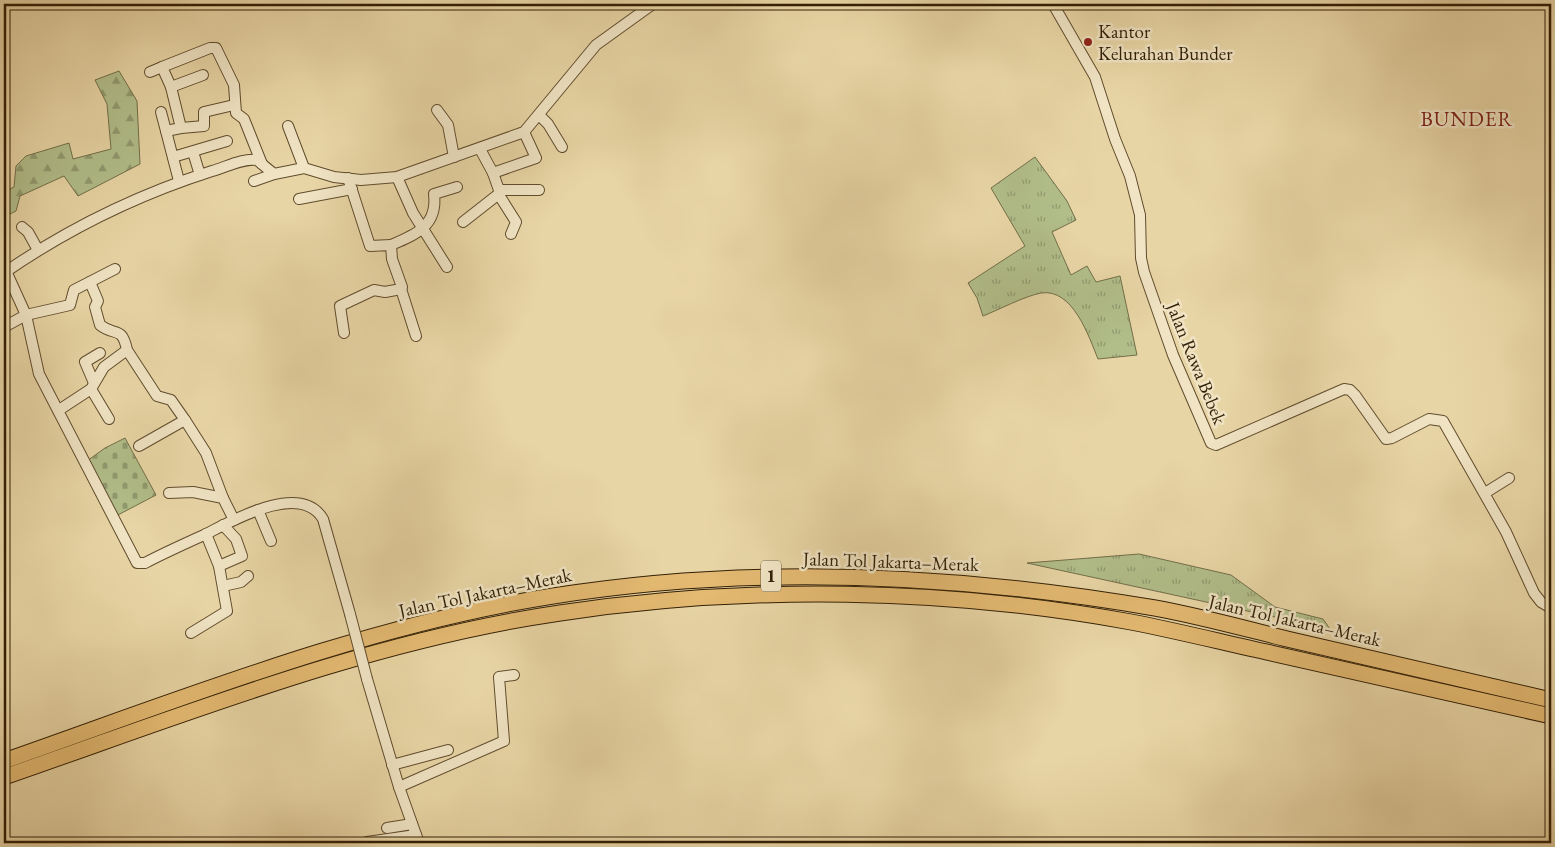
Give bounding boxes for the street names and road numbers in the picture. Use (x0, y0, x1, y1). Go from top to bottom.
street label: Jalan Rawa Bebek (1160, 297, 1233, 429)
street label: Jalan Tol Jakarta–Merak (801, 546, 980, 577)
road number: 1 (761, 560, 781, 592)
street label: Jalan Tol Jakarta–Merak (394, 562, 575, 623)
street label: Jalan Tol Jakarta–Merak (1204, 588, 1385, 653)

